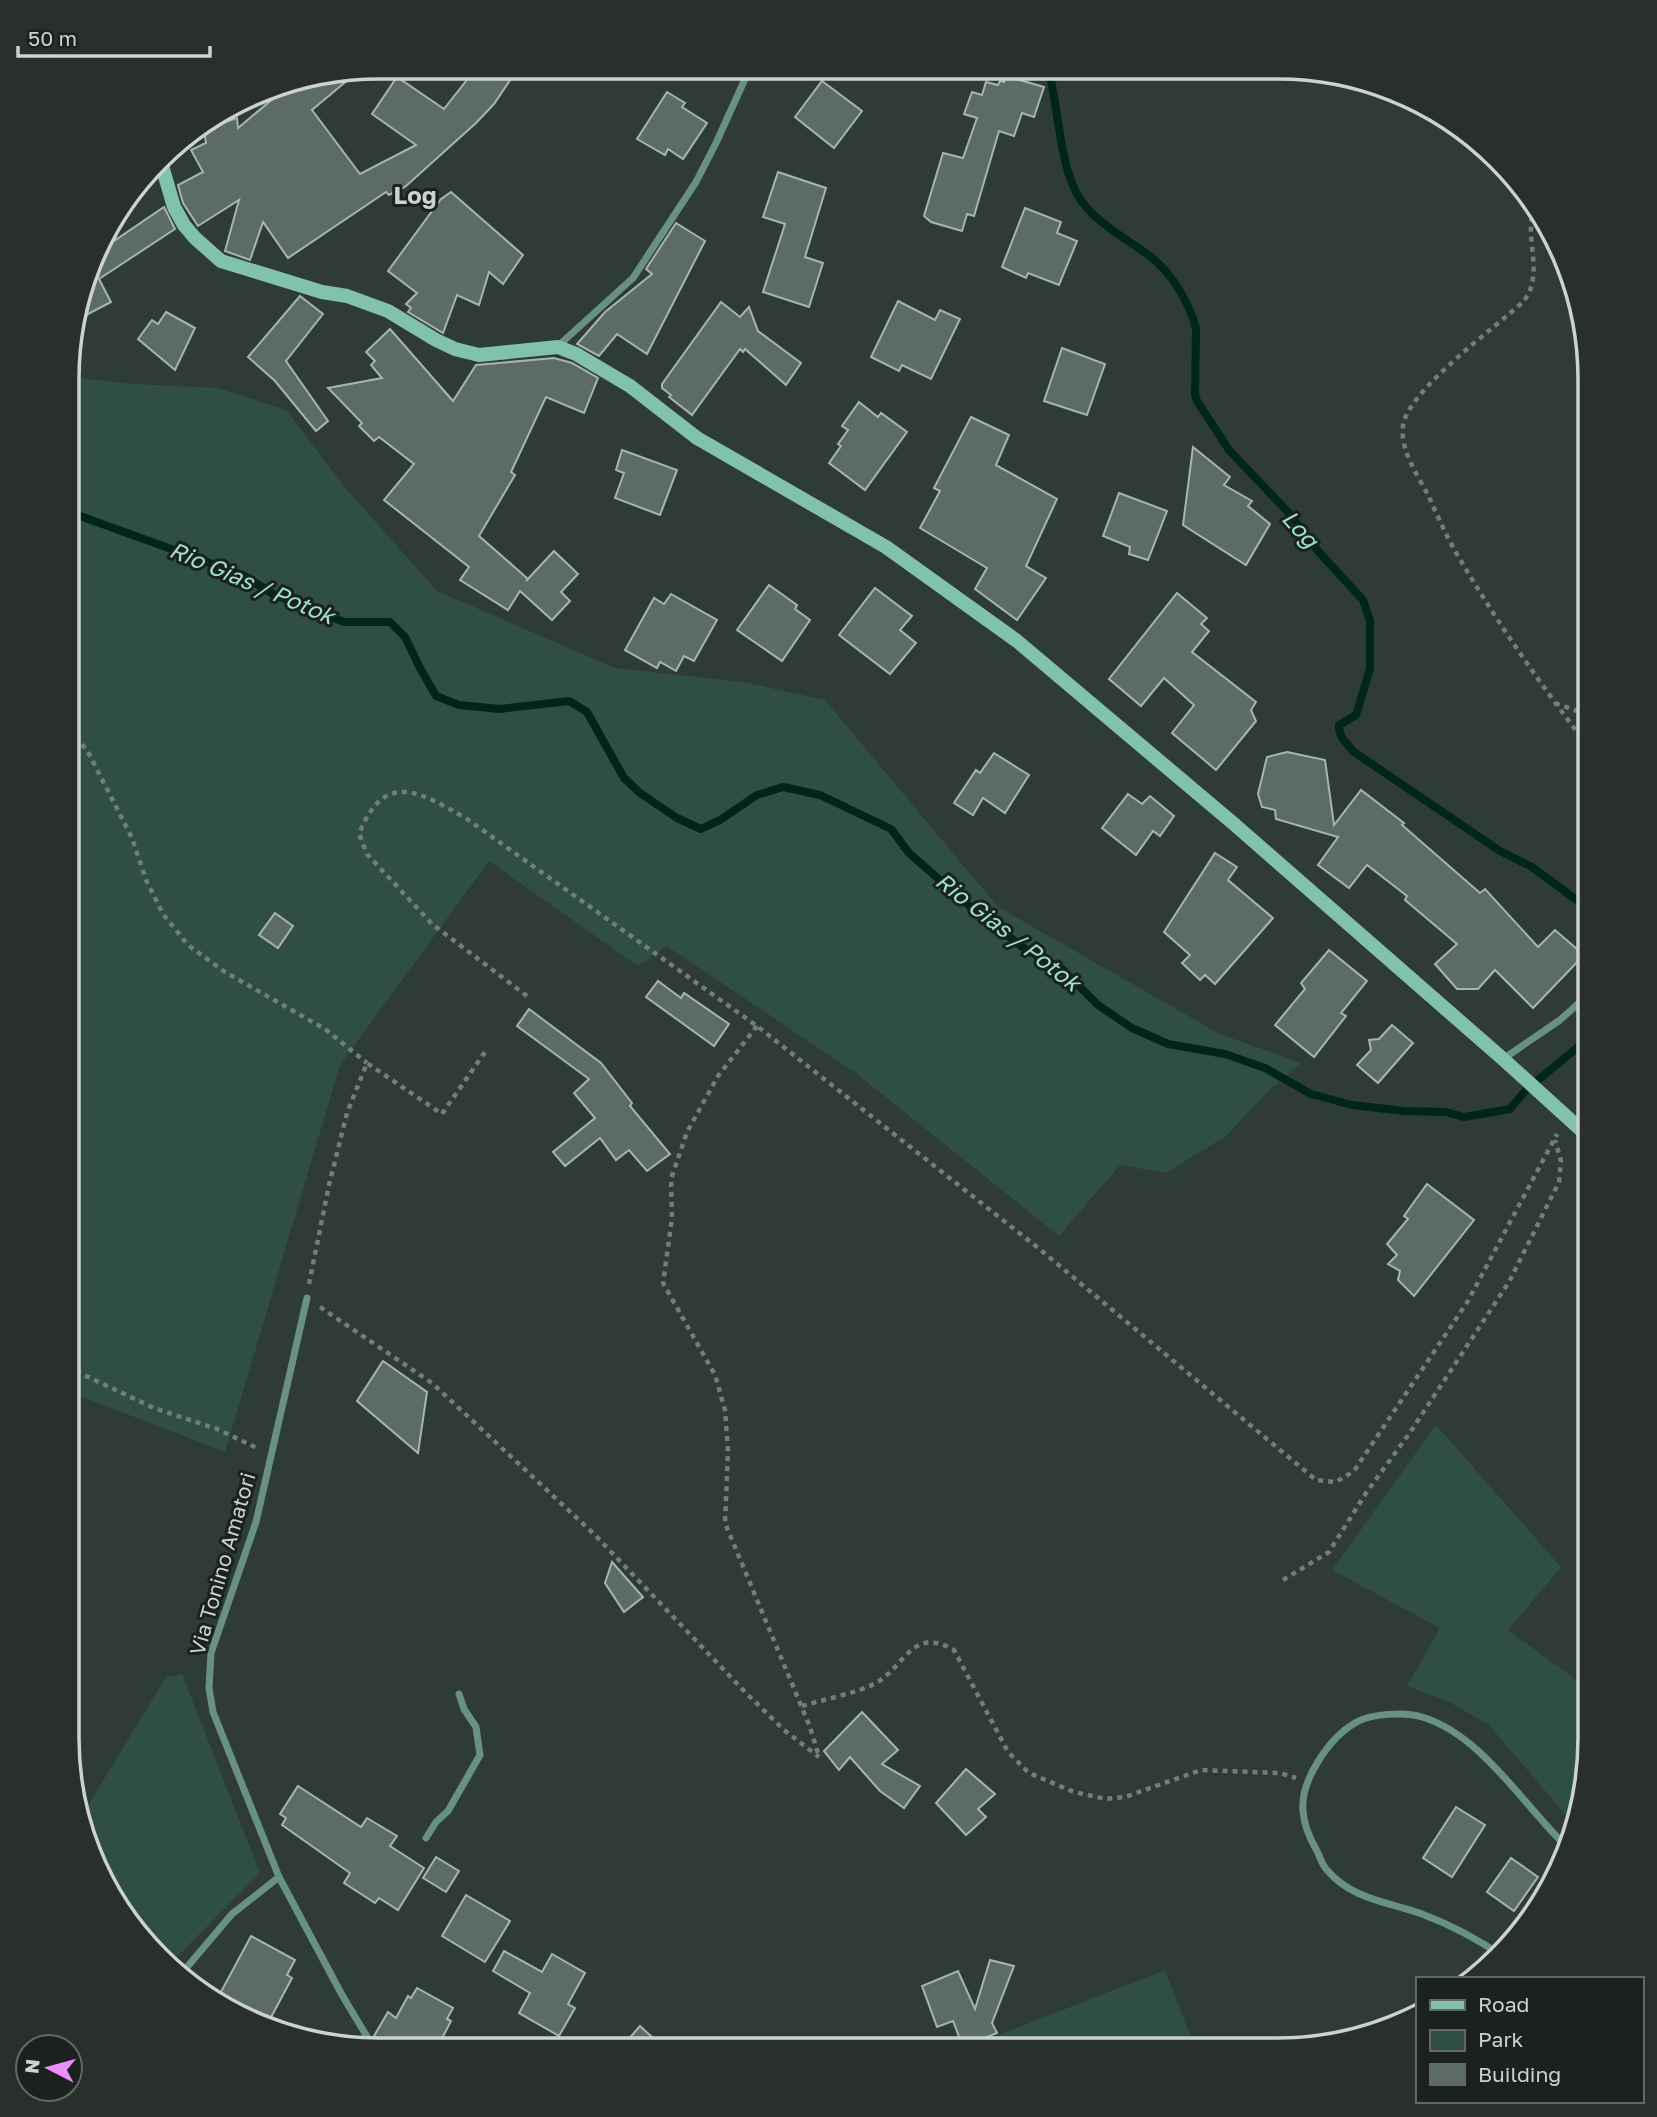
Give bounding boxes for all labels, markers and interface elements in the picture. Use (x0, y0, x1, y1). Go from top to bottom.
scale bar (18, 14, 210, 58)
text: 50 m (28, 25, 77, 51)
district label: Log (394, 180, 436, 209)
water label: Log (1277, 504, 1326, 554)
water label: Rio Gias / Potok (166, 535, 341, 630)
water label: Rio Gias / Potok (931, 866, 1088, 998)
street label: Via Tonino Amatori (183, 1469, 261, 1658)
legend (1416, 1977, 1643, 2103)
text: Road (1478, 1991, 1529, 2017)
text: Park (1478, 2026, 1524, 2052)
north arrow (14, 2033, 84, 2103)
text: N (19, 2058, 44, 2075)
text: Building (1478, 2061, 1561, 2087)

